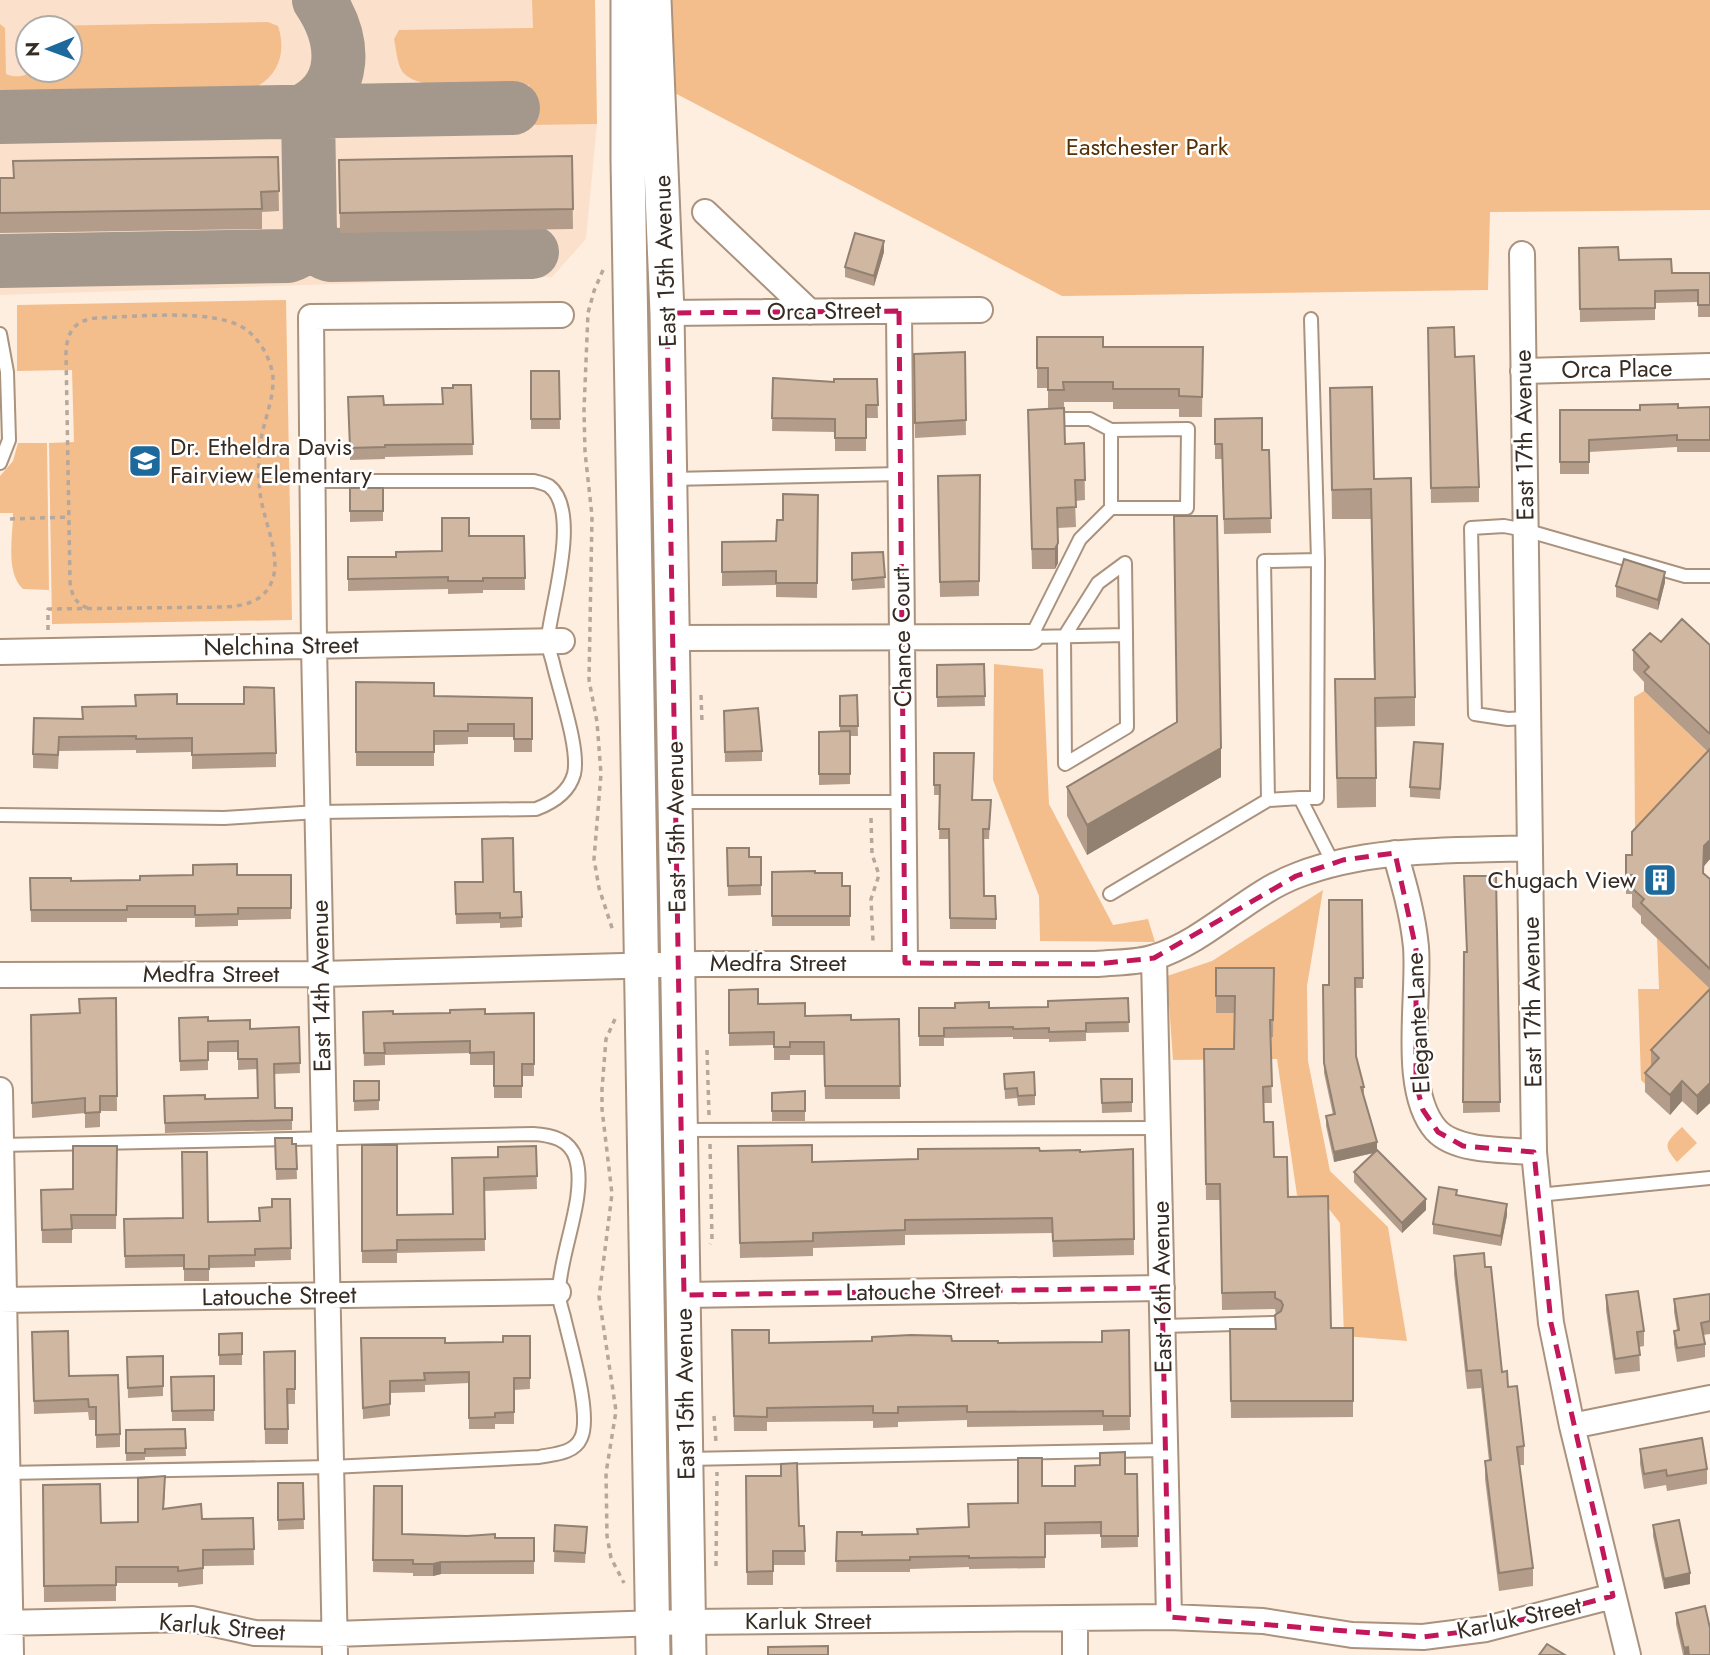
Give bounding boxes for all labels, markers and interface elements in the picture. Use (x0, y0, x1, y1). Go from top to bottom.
north arrow (14, 14, 84, 84)
text: N (19, 42, 46, 57)
park label: Eastchester Park (1066, 129, 1229, 164)
street label: East 15th Avenue (644, 174, 685, 348)
street label: Orca Street (767, 292, 882, 329)
street label: East 17th Avenue (1505, 349, 1542, 521)
street label: Orca Place (1561, 350, 1673, 387)
place label: Dr. Etheldra Davis Fairview Elementary (170, 429, 372, 492)
school or university icon: Dr. Etheldra Davis Fairview Elementary (126, 442, 164, 480)
street label: Chance Court (883, 566, 920, 707)
street label: Nelchina Street (203, 627, 359, 664)
street label: East 15th Avenue (657, 741, 694, 913)
building icon: Chugach View (1641, 861, 1679, 899)
place label: Chugach View (1487, 862, 1637, 897)
street label: East 14th Avenue (301, 899, 340, 1073)
street label: East 17th Avenue (1513, 916, 1550, 1088)
street label: Medfra Street (710, 945, 847, 980)
street label: Elegante Lane (1396, 951, 1439, 1095)
street label: Medfra Street (143, 956, 280, 991)
street label: East 16th Avenue (1142, 1201, 1181, 1373)
street label: Latouche Street (845, 1272, 1001, 1309)
street label: Latouche Street (201, 1277, 357, 1314)
street label: East 15th Avenue (666, 1308, 703, 1480)
street label: Karluk Street (1453, 1587, 1585, 1648)
street label: Karluk Street (745, 1603, 871, 1638)
street label: Karluk Street (158, 1604, 287, 1649)

